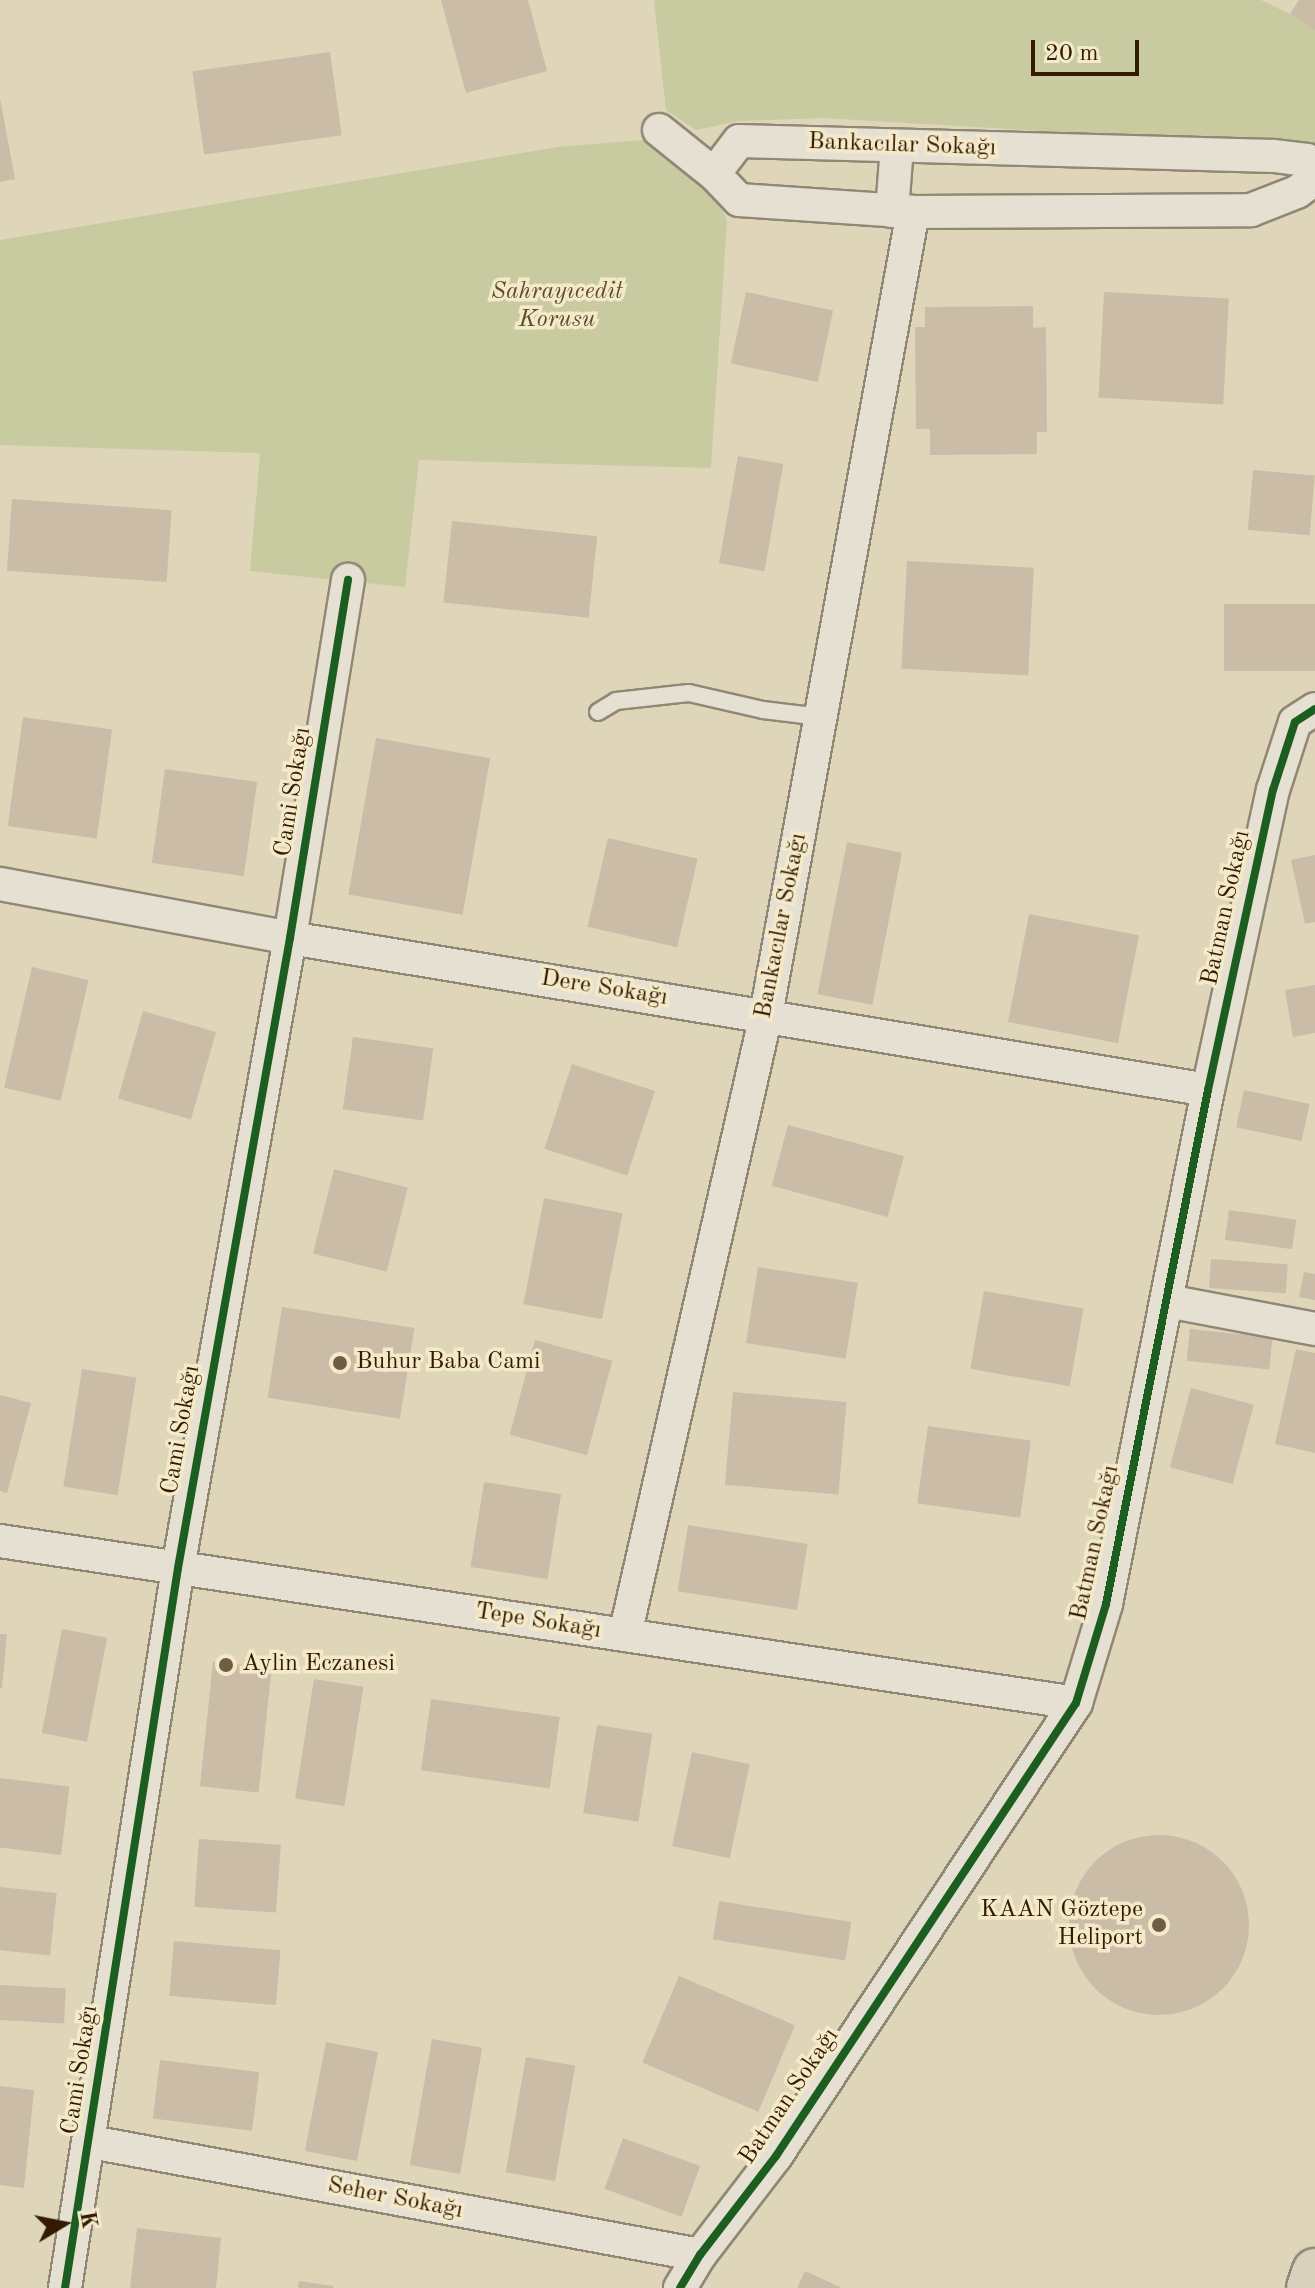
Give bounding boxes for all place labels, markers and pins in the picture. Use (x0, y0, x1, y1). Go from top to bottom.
place label: Buhur Baba Cami (356, 1349, 541, 1377)
marker: Buhur Baba Cami (331, 1354, 349, 1372)
place label: Aylin Eczanesi (242, 1651, 395, 1679)
marker: Aylin Eczanesi (217, 1656, 235, 1674)
place label: KAAN Göztepe Heliport (980, 1897, 1143, 1953)
marker: KAAN Göztepe Heliport (1150, 1916, 1168, 1934)

